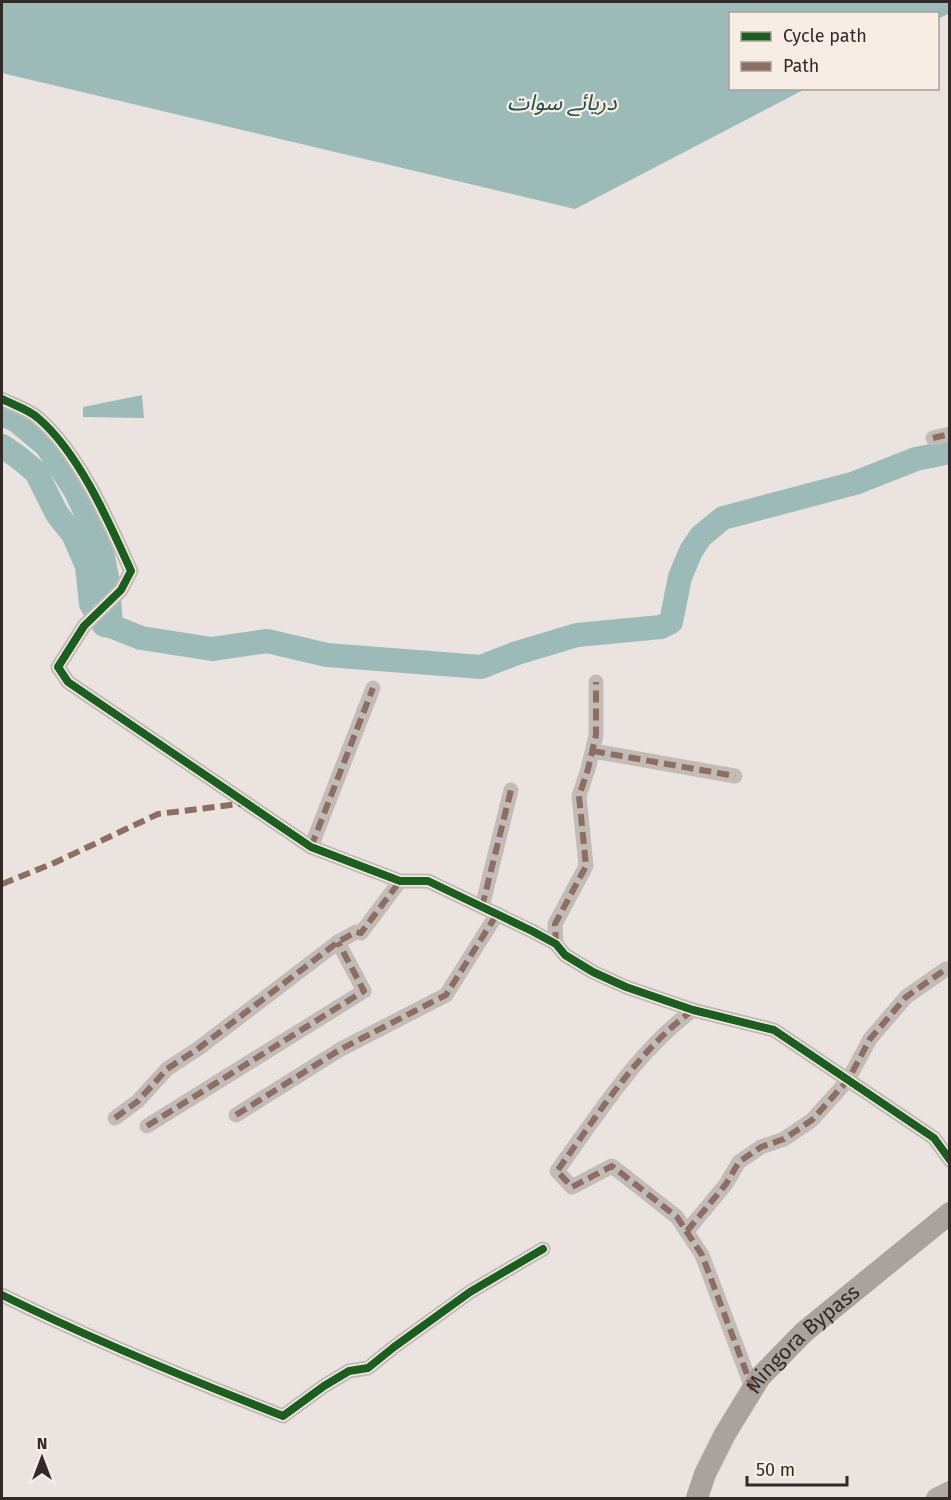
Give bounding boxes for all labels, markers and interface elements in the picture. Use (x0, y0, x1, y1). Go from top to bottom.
legend (729, 12, 939, 90)
text: Cycle path (783, 25, 867, 47)
text: Path (783, 55, 819, 77)
water label: دریائے سوات (507, 89, 617, 117)
street label: Mingora Bypass (740, 1279, 865, 1398)
north arrow (12, 1428, 72, 1488)
text: N (37, 1434, 47, 1453)
scale bar (747, 1449, 848, 1487)
text: 50 m (756, 1459, 795, 1481)

